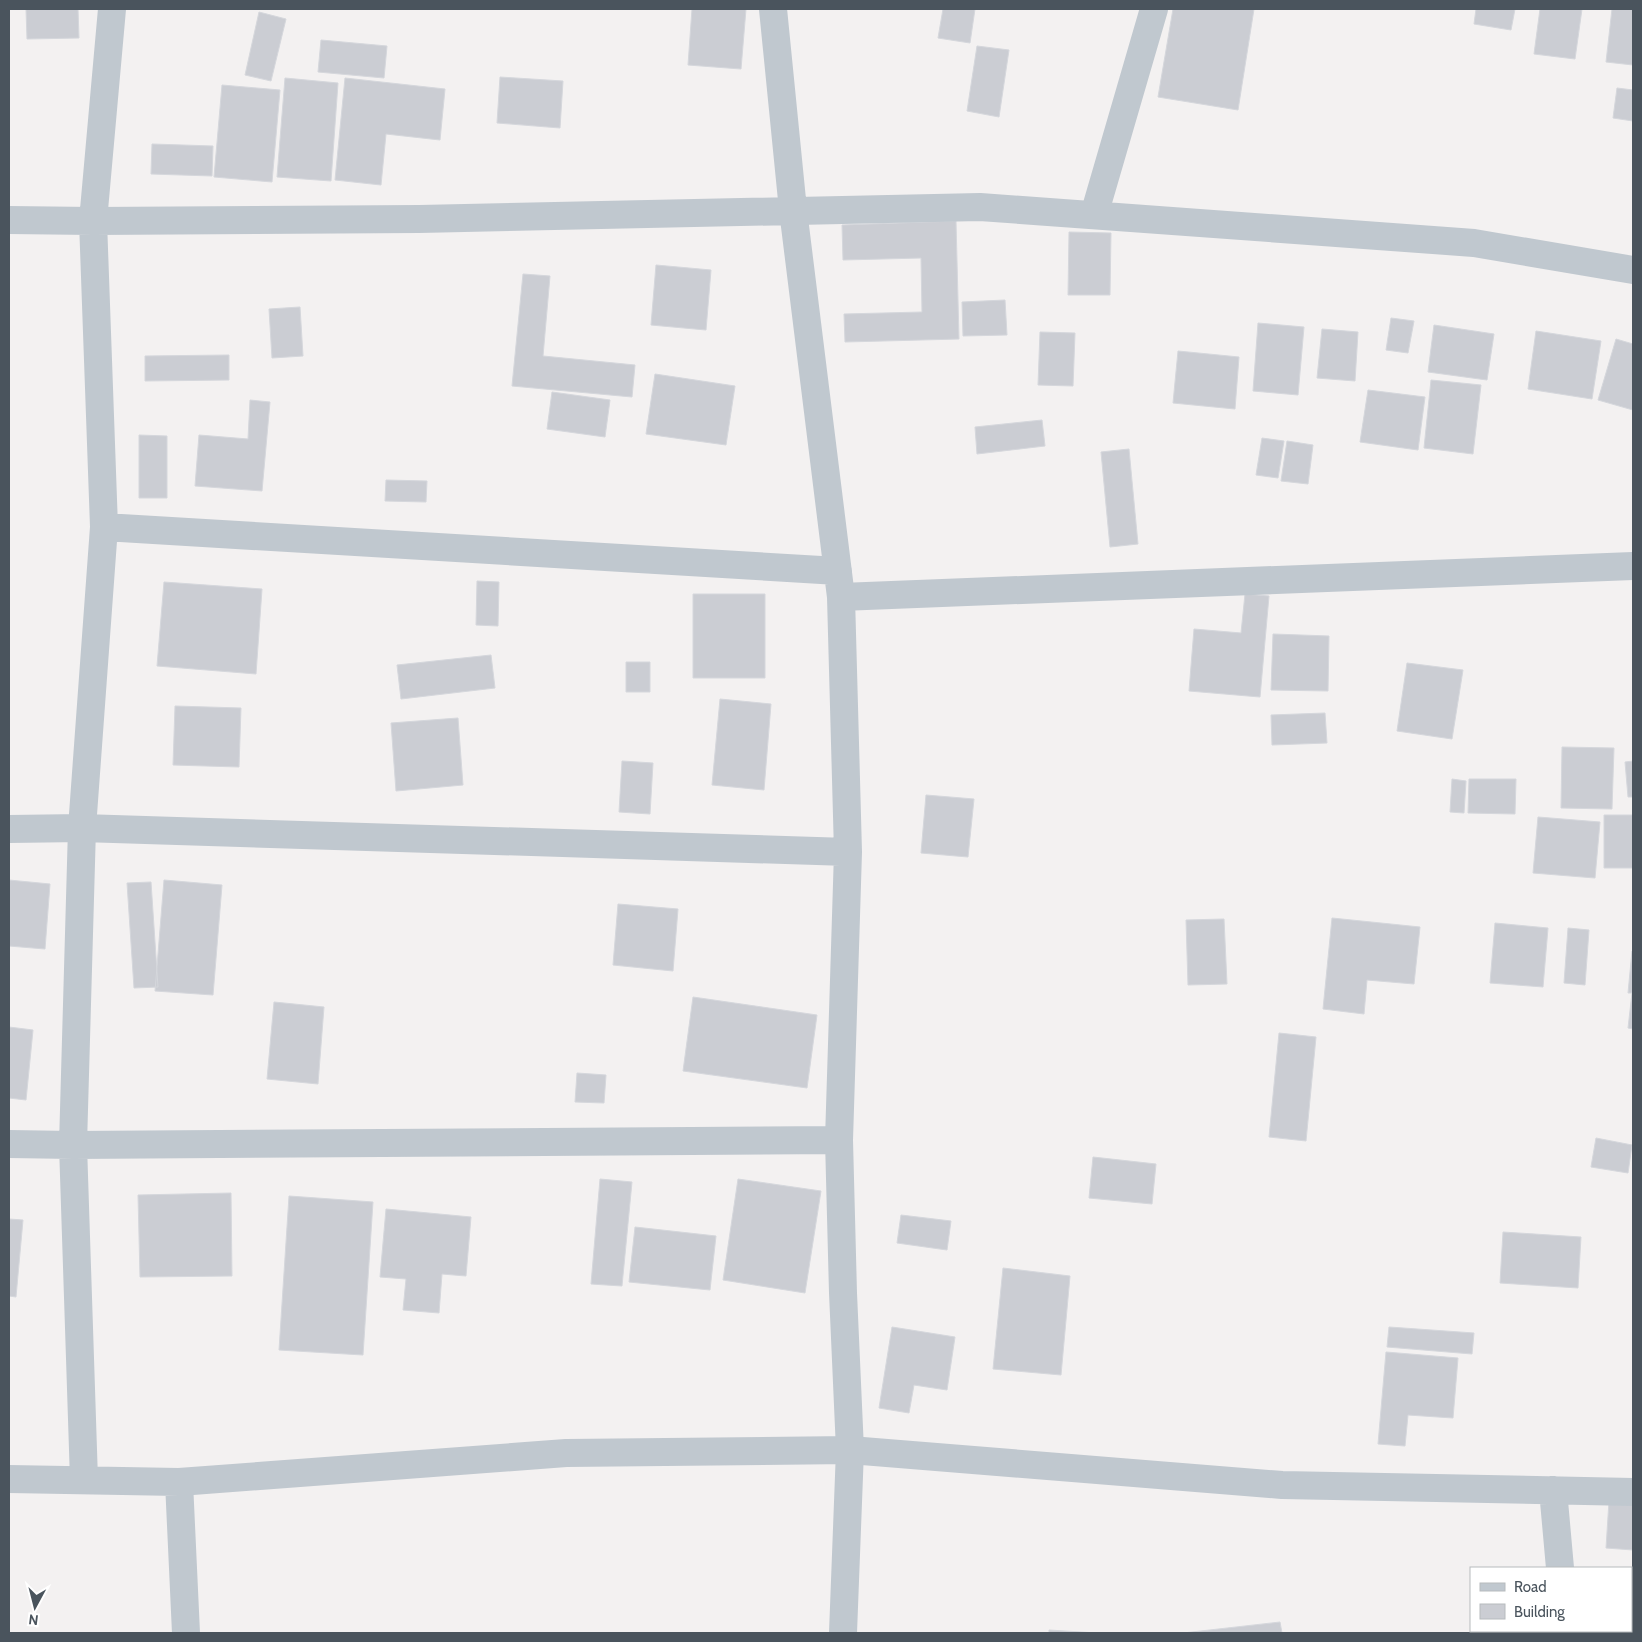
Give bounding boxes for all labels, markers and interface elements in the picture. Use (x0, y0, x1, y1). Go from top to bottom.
legend (1470, 1567, 1632, 1632)
text: Road (1514, 1578, 1547, 1596)
north arrow (10, 1582, 60, 1632)
text: Building (1514, 1603, 1565, 1621)
text: N (27, 1610, 39, 1629)

